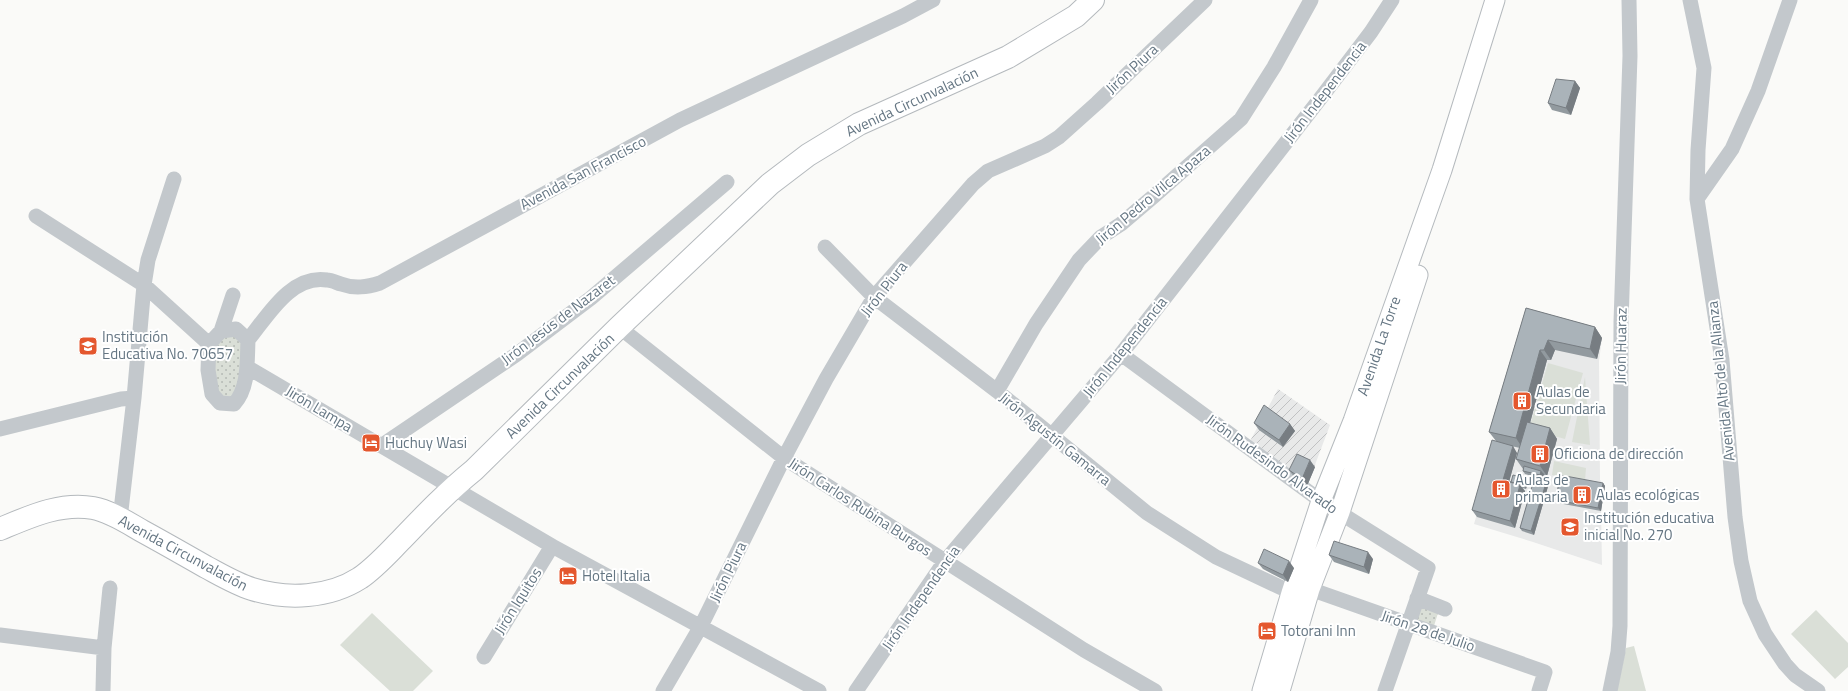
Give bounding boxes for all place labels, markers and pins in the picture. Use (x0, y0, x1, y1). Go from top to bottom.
place label: Institución Educativa No. 70657 (102, 325, 233, 365)
school or university icon: Institución Educativa No. 70657 (77, 335, 99, 357)
place label: Aulas de Secundaria (1536, 380, 1606, 420)
building icon: Aulas de Secundaria (1511, 390, 1533, 412)
place label: Huchuy Wasi (385, 431, 467, 454)
hotel icon: Huchuy Wasi (360, 432, 382, 454)
place label: Oficiona de dirección (1554, 442, 1684, 465)
building icon: Oficiona de dirección (1529, 443, 1551, 465)
place label: Aulas de primaria (1515, 468, 1569, 508)
building icon: Aulas de primaria (1490, 478, 1512, 500)
place label: Aulas ecológicas (1596, 483, 1700, 506)
building icon: Aulas ecológicas (1571, 484, 1593, 506)
place label: Institución educativa inicial No. 270 (1584, 506, 1715, 546)
school or university icon: Institución educativa inicial No. 270 (1559, 516, 1581, 538)
place label: Hotel Italia (582, 564, 651, 587)
hotel icon: Hotel Italia (557, 565, 579, 587)
place label: Totorani Inn (1281, 619, 1356, 642)
hotel icon: Totorani Inn (1256, 620, 1278, 642)

